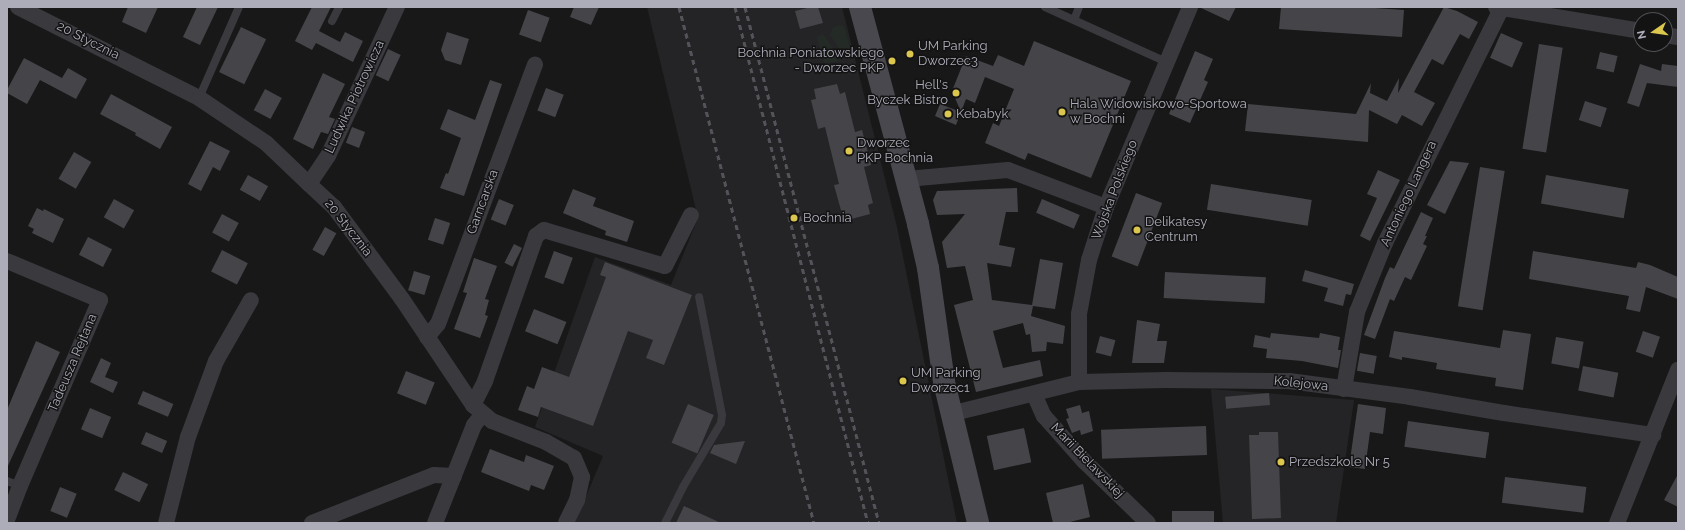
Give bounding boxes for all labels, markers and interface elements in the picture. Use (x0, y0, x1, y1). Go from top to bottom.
north arrow (1633, 12, 1673, 52)
street label: 20 Stycznia (54, 19, 122, 63)
text: N (1635, 29, 1649, 40)
street label: Ludwika Piotrowicza (322, 38, 388, 156)
place label: UM Parking Dworzec3 (918, 39, 988, 70)
place label: Bochnia Poniatowskiego - Dworzec PKP (737, 46, 884, 77)
marker: UM Parking Dworzec3 (905, 49, 915, 59)
marker: Bochnia Poniatowskiego - Dworzec PKP (887, 56, 897, 66)
place label: Hell's Byczek Bistro (867, 78, 948, 109)
marker: Hell's Byczek Bistro (951, 88, 961, 98)
place label: Hala Widowiskowo-Sportowa w Bochni (1070, 97, 1247, 128)
place label: Kebabyk (956, 106, 1008, 122)
marker: Hala Widowiskowo-Sportowa w Bochni (1057, 107, 1067, 117)
marker: Kebabyk (943, 109, 953, 119)
place label: Dworzec PKP Bochnia (857, 136, 933, 167)
street label: Wojska Polskiego (1089, 138, 1141, 242)
street label: Antoniego Langera (1378, 139, 1440, 249)
marker: Dworzec PKP Bochnia (844, 146, 854, 156)
street label: Garncarska (464, 168, 502, 236)
street label: 20 Stycznia (321, 196, 375, 260)
place label: Bochnia (803, 210, 852, 226)
marker: Bochnia (788, 212, 800, 224)
place label: Delikatesy Centrum (1145, 215, 1207, 246)
marker: Delikatesy Centrum (1132, 225, 1142, 235)
street label: Tadeusza Rejtana (45, 312, 101, 414)
place label: UM Parking Dworzec1 (911, 366, 981, 397)
street label: Kolejowa (1273, 373, 1329, 395)
marker: UM Parking Dworzec1 (898, 376, 908, 386)
street label: Marii Bielawskiej (1047, 420, 1127, 502)
place label: Przedszkole Nr 5 (1289, 454, 1390, 470)
marker: Przedszkole Nr 5 (1276, 457, 1286, 467)

